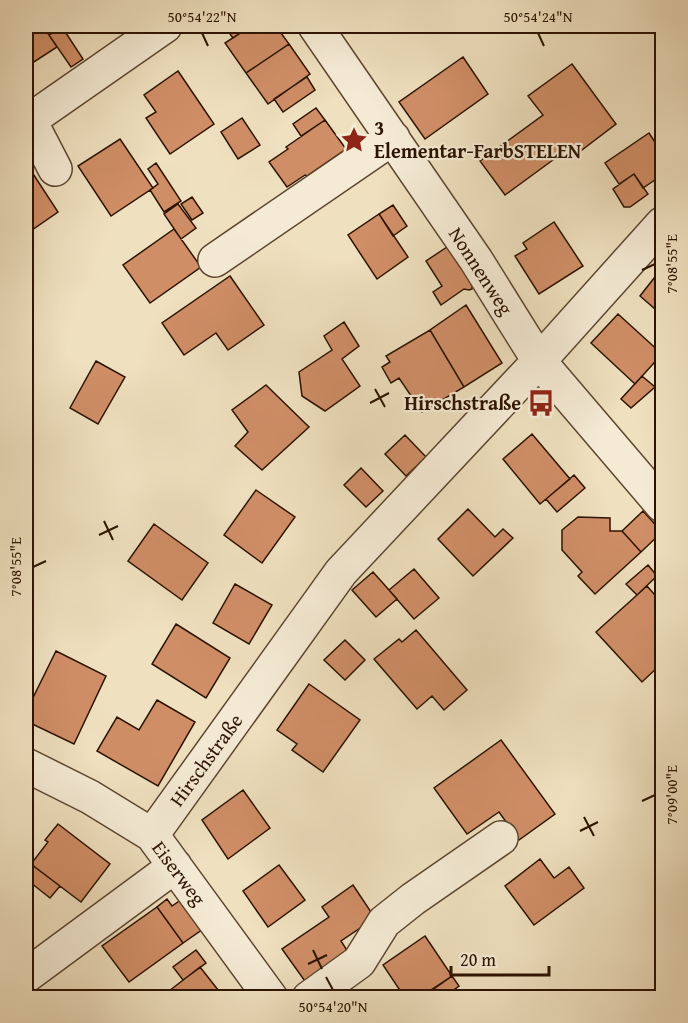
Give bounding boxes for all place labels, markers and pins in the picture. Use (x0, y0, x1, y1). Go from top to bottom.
place label: 3 Elementar-FarbSTELEN (374, 113, 581, 165)
place icon: 3 Elementar-FarbSTELEN (339, 125, 369, 155)
place label: Hirschstraße (404, 388, 521, 417)
bus stop icon: Hirschstraße (526, 388, 556, 418)

